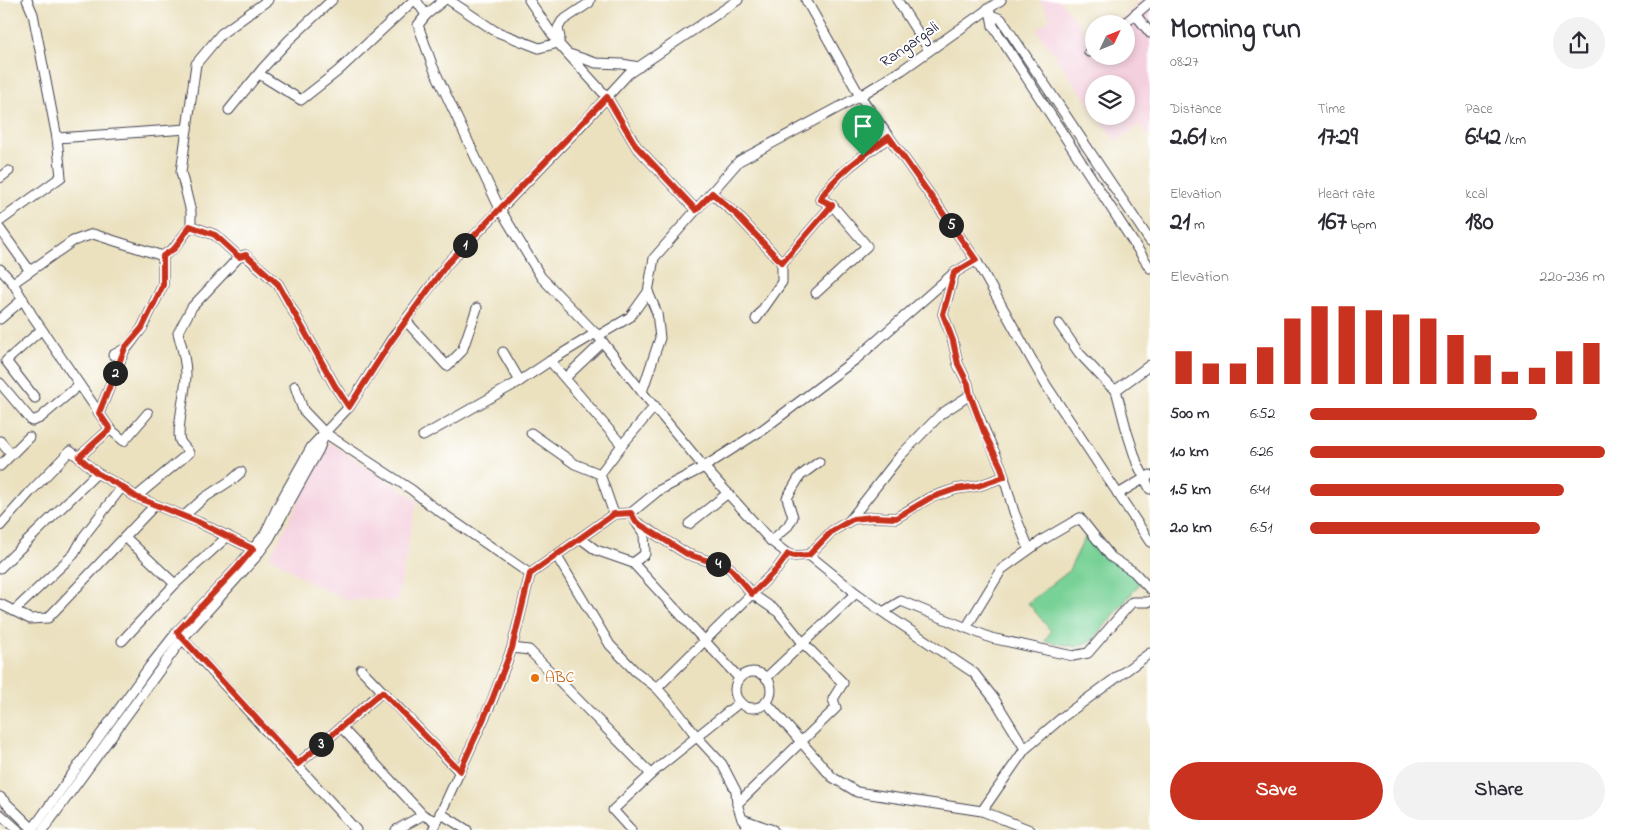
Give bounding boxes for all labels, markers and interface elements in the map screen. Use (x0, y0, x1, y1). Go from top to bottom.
text: Morning run (1170, 10, 1301, 51)
north arrow (1085, 15, 1135, 65)
map controls (1085, 15, 1135, 125)
street label: Rangargali (875, 16, 945, 74)
button: share (1553, 17, 1605, 69)
text: 08:27 (1170, 50, 1199, 74)
button: layers (1085, 75, 1135, 125)
text: Distance (1170, 99, 1222, 120)
text: Time (1318, 99, 1345, 120)
text: Pace (1465, 99, 1493, 120)
pin (842, 105, 884, 156)
icon: arrive (849, 112, 877, 140)
text: 2.61 (1170, 120, 1206, 156)
text: 17:29 (1318, 120, 1358, 156)
text: 6:42 (1465, 120, 1501, 156)
text: km (1206, 130, 1227, 151)
text: /km (1501, 130, 1526, 151)
text: Elevation (1170, 184, 1221, 205)
text: Heart rate (1318, 184, 1375, 205)
text: kcal (1465, 184, 1488, 205)
text: 21 (1170, 205, 1190, 241)
text: 167 (1318, 205, 1347, 241)
text: 180 (1465, 205, 1493, 241)
pin: 5 (938, 212, 964, 238)
text: 5 (947, 215, 956, 236)
text: m (1190, 215, 1205, 236)
text: bpm (1347, 215, 1376, 236)
pin: 1 (452, 232, 478, 258)
text: 1 (463, 235, 468, 256)
text: Elevation (1170, 265, 1229, 289)
text: 220–236 m (1540, 265, 1605, 289)
pin: 2 (102, 360, 128, 386)
text: 2 (112, 363, 119, 384)
text: 500 m (1170, 402, 1209, 426)
text: 6:52 (1250, 402, 1276, 426)
text: 1.0 km (1170, 440, 1209, 464)
text: 6:26 (1250, 440, 1273, 464)
text: 1.5 km (1170, 478, 1211, 502)
text: 6:41 (1250, 478, 1270, 502)
text: 2.0 km (1170, 516, 1212, 540)
text: 6:51 (1250, 516, 1273, 540)
pin: 4 (706, 552, 730, 576)
text: 4 (716, 554, 721, 575)
place label: ABC (545, 666, 575, 690)
marker: ABC (529, 672, 541, 684)
pin: 3 (308, 732, 334, 756)
text: 3 (319, 734, 324, 755)
button: Save (1170, 762, 1383, 820)
button: Share (1393, 762, 1605, 820)

